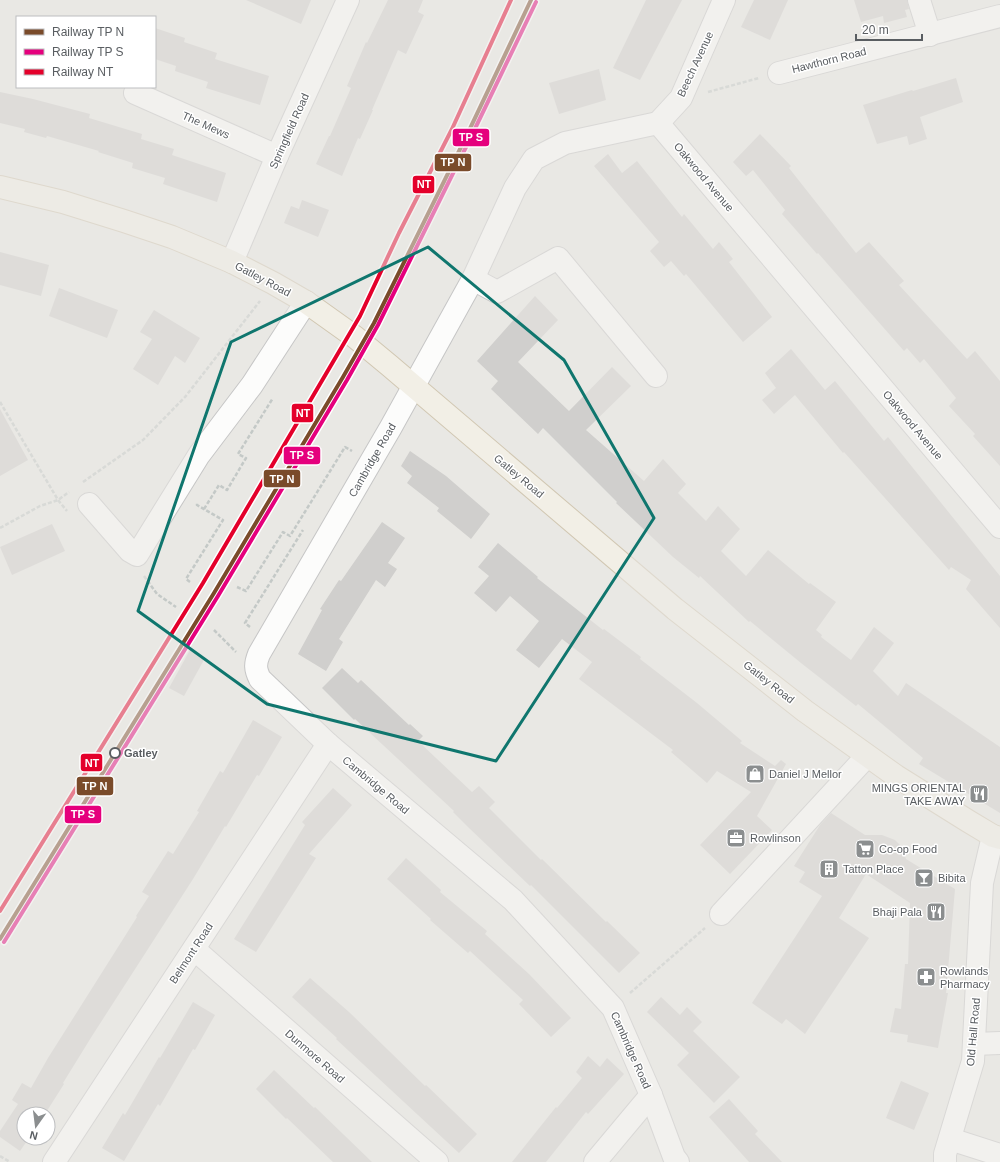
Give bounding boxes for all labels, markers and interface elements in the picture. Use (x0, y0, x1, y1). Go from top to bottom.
legend (16, 16, 156, 88)
scale bar (856, 16, 922, 42)
text: 20 m (862, 23, 889, 37)
text: Railway TP N (52, 25, 124, 39)
street label: Beech Avenue (675, 29, 715, 99)
text: Railway TP S (52, 45, 124, 59)
street label: Hawthorn Road (790, 45, 868, 75)
text: Railway NT (52, 65, 114, 79)
street label: Springfield Road (267, 91, 311, 171)
street label: The Mews (180, 109, 232, 141)
line badge: TP S (452, 128, 490, 147)
text: TP S (459, 131, 483, 143)
street label: Oakwood Avenue (672, 140, 736, 214)
line badge: TP N (434, 153, 472, 172)
text: TP N (441, 156, 465, 168)
line badge: NT (412, 175, 435, 194)
text: NT (417, 178, 432, 190)
street label: Gatley Road (233, 259, 293, 299)
street label: Oakwood Avenue (881, 388, 945, 462)
line badge: NT (291, 403, 314, 423)
text: NT (296, 407, 311, 419)
street label: Cambridge Road (346, 421, 398, 499)
line badge: TP S (283, 446, 321, 465)
text: TP S (290, 449, 314, 461)
street label: Gatley Road (492, 452, 546, 500)
line badge: TP N (263, 469, 301, 488)
text: TP N (270, 473, 294, 485)
street label: Gatley Road (741, 658, 797, 706)
marker: Gatley (109, 747, 121, 759)
place label: Gatley (124, 747, 159, 759)
line badge: NT (80, 753, 103, 772)
street label: Cambridge Road (340, 754, 412, 816)
text: NT (85, 757, 100, 769)
shop icon: Daniel J Mellor (744, 763, 766, 785)
place label: Daniel J Mellor (769, 768, 842, 780)
line badge: TP N (76, 776, 114, 796)
text: TP N (83, 780, 107, 792)
place label: MINGS ORIENTAL TAKE AWAY (872, 782, 966, 807)
restaurant icon: MINGS ORIENTAL TAKE AWAY (968, 783, 990, 805)
line badge: TP S (64, 805, 102, 824)
text: TP S (71, 808, 95, 820)
office icon: Rowlinson (725, 827, 747, 849)
place label: Rowlinson (750, 832, 801, 844)
supermarket icon: Co-op Food (854, 838, 876, 860)
place label: Co-op Food (879, 843, 937, 855)
building icon: Tatton Place (818, 858, 840, 880)
place label: Tatton Place (843, 863, 904, 875)
bar icon: Bibita (913, 867, 935, 889)
place label: Bibita (938, 872, 966, 884)
restaurant icon: Bhaji Pala (925, 901, 947, 923)
place label: Bhaji Pala (872, 906, 923, 918)
street label: Belmont Road (167, 920, 215, 986)
place label: Rowlands Pharmacy (940, 965, 990, 990)
pharmacy icon: Rowlands Pharmacy (915, 966, 937, 988)
street label: Old Hall Road (964, 997, 982, 1067)
street label: Cambridge Road (609, 1010, 653, 1090)
street label: Dunmore Road (283, 1027, 347, 1085)
north arrow (16, 1106, 56, 1146)
text: N (28, 1129, 39, 1142)

